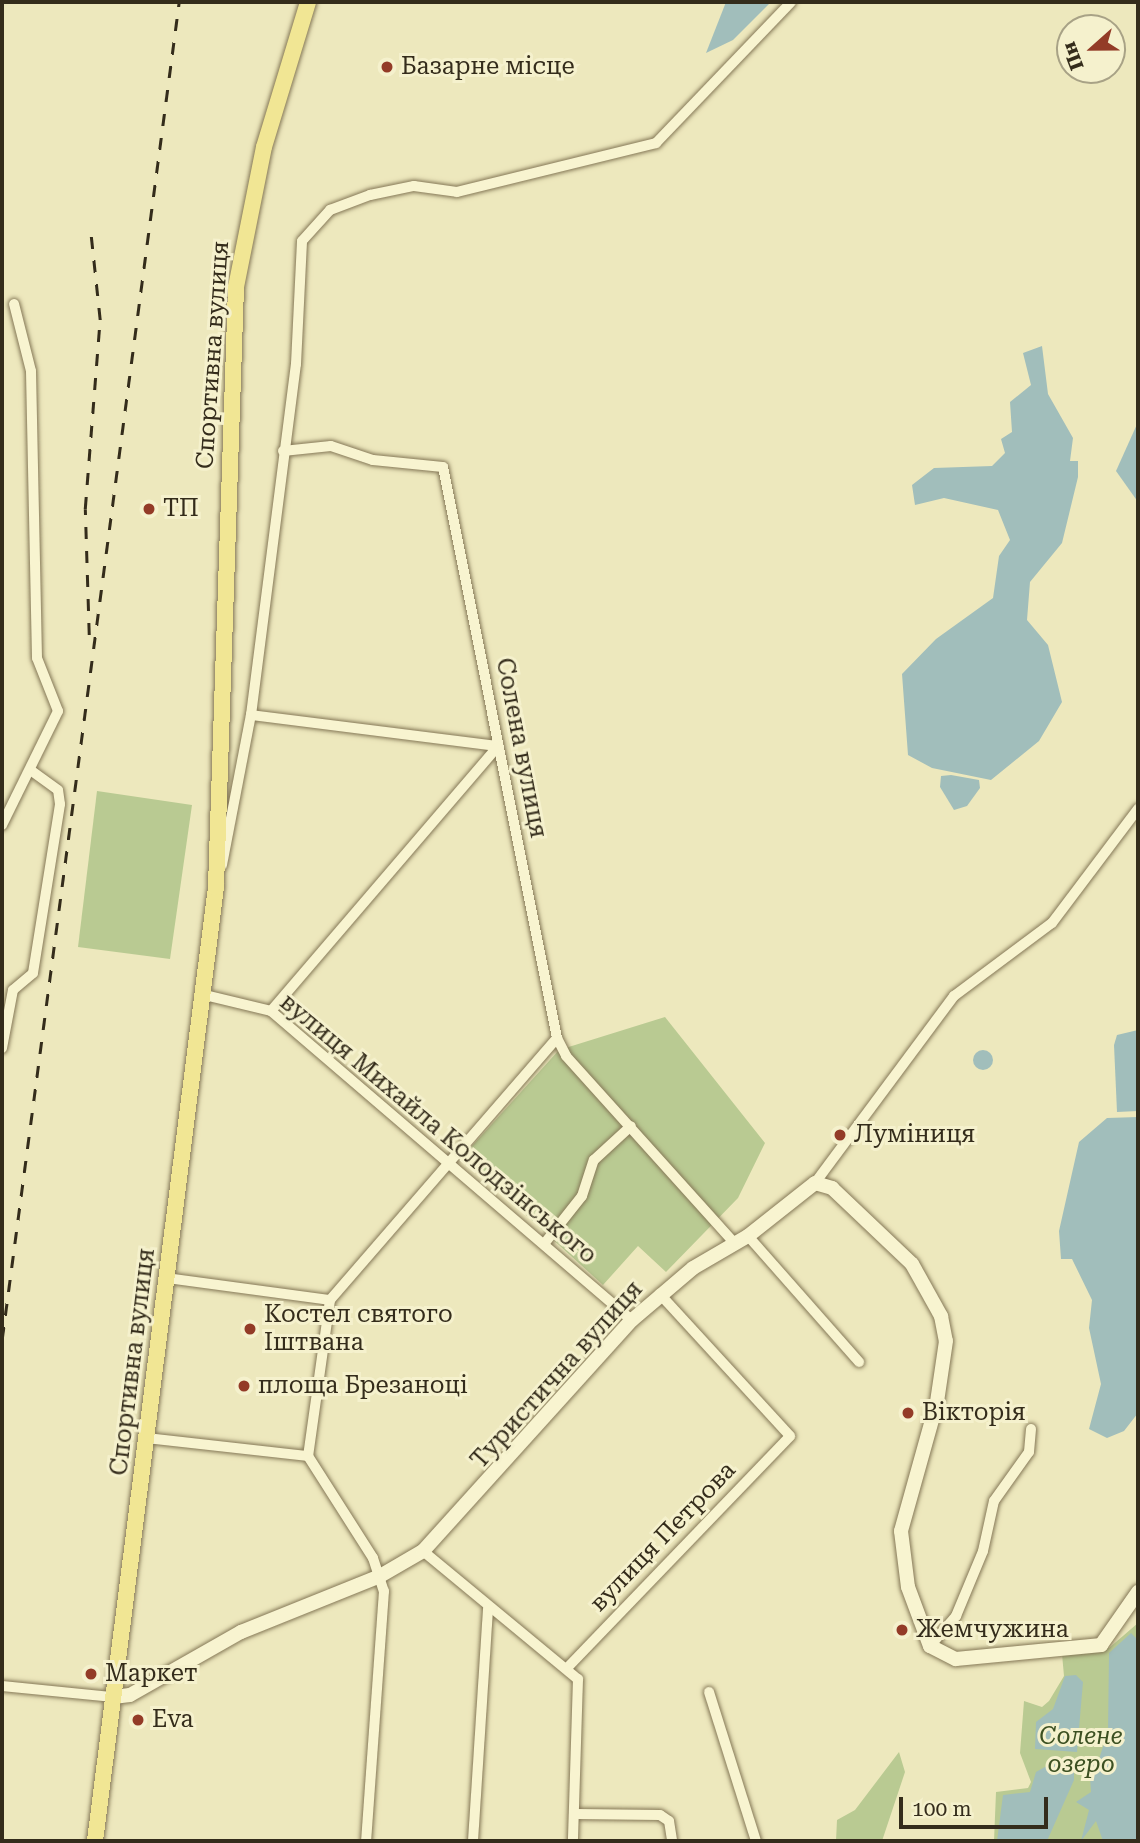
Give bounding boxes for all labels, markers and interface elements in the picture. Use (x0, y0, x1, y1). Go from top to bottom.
north arrow (1056, 14, 1126, 84)
text: Пн (1057, 39, 1089, 73)
place label: Базарне місце (401, 53, 575, 81)
marker: Базарне місце (379, 59, 395, 75)
street label: Спортивна вулиця (191, 240, 235, 470)
place label: ТП (163, 495, 199, 523)
marker: ТП (141, 501, 157, 517)
street label: Солена вулиця (489, 656, 553, 840)
street label: вулиця Михайла Колодзінського (274, 988, 602, 1270)
place label: Луміниця (854, 1121, 975, 1149)
marker: Луміниця (832, 1127, 848, 1143)
street label: Спортивна вулиця (105, 1247, 161, 1477)
street label: Туристична вулиця (465, 1275, 649, 1475)
place label: Костел святого Іштвана (264, 1301, 453, 1357)
marker: Костел святого Іштвана (242, 1321, 258, 1337)
place label: площа Брезаноці (258, 1372, 468, 1400)
marker: площа Брезаноці (236, 1378, 252, 1394)
place label: Вікторія (922, 1399, 1026, 1427)
marker: Вікторія (900, 1405, 916, 1421)
street label: вулиця Петрова (584, 1456, 742, 1618)
place label: Жемчужина (916, 1616, 1069, 1644)
marker: Жемчужина (894, 1622, 910, 1638)
place label: Маркет (105, 1660, 198, 1688)
marker: Маркет (83, 1666, 99, 1682)
place label: Eva (152, 1706, 194, 1734)
marker: Eva (130, 1712, 146, 1728)
park label: Солене озеро (1039, 1723, 1123, 1779)
scale bar (902, 1784, 1051, 1828)
text: 100 m (912, 1797, 972, 1821)

